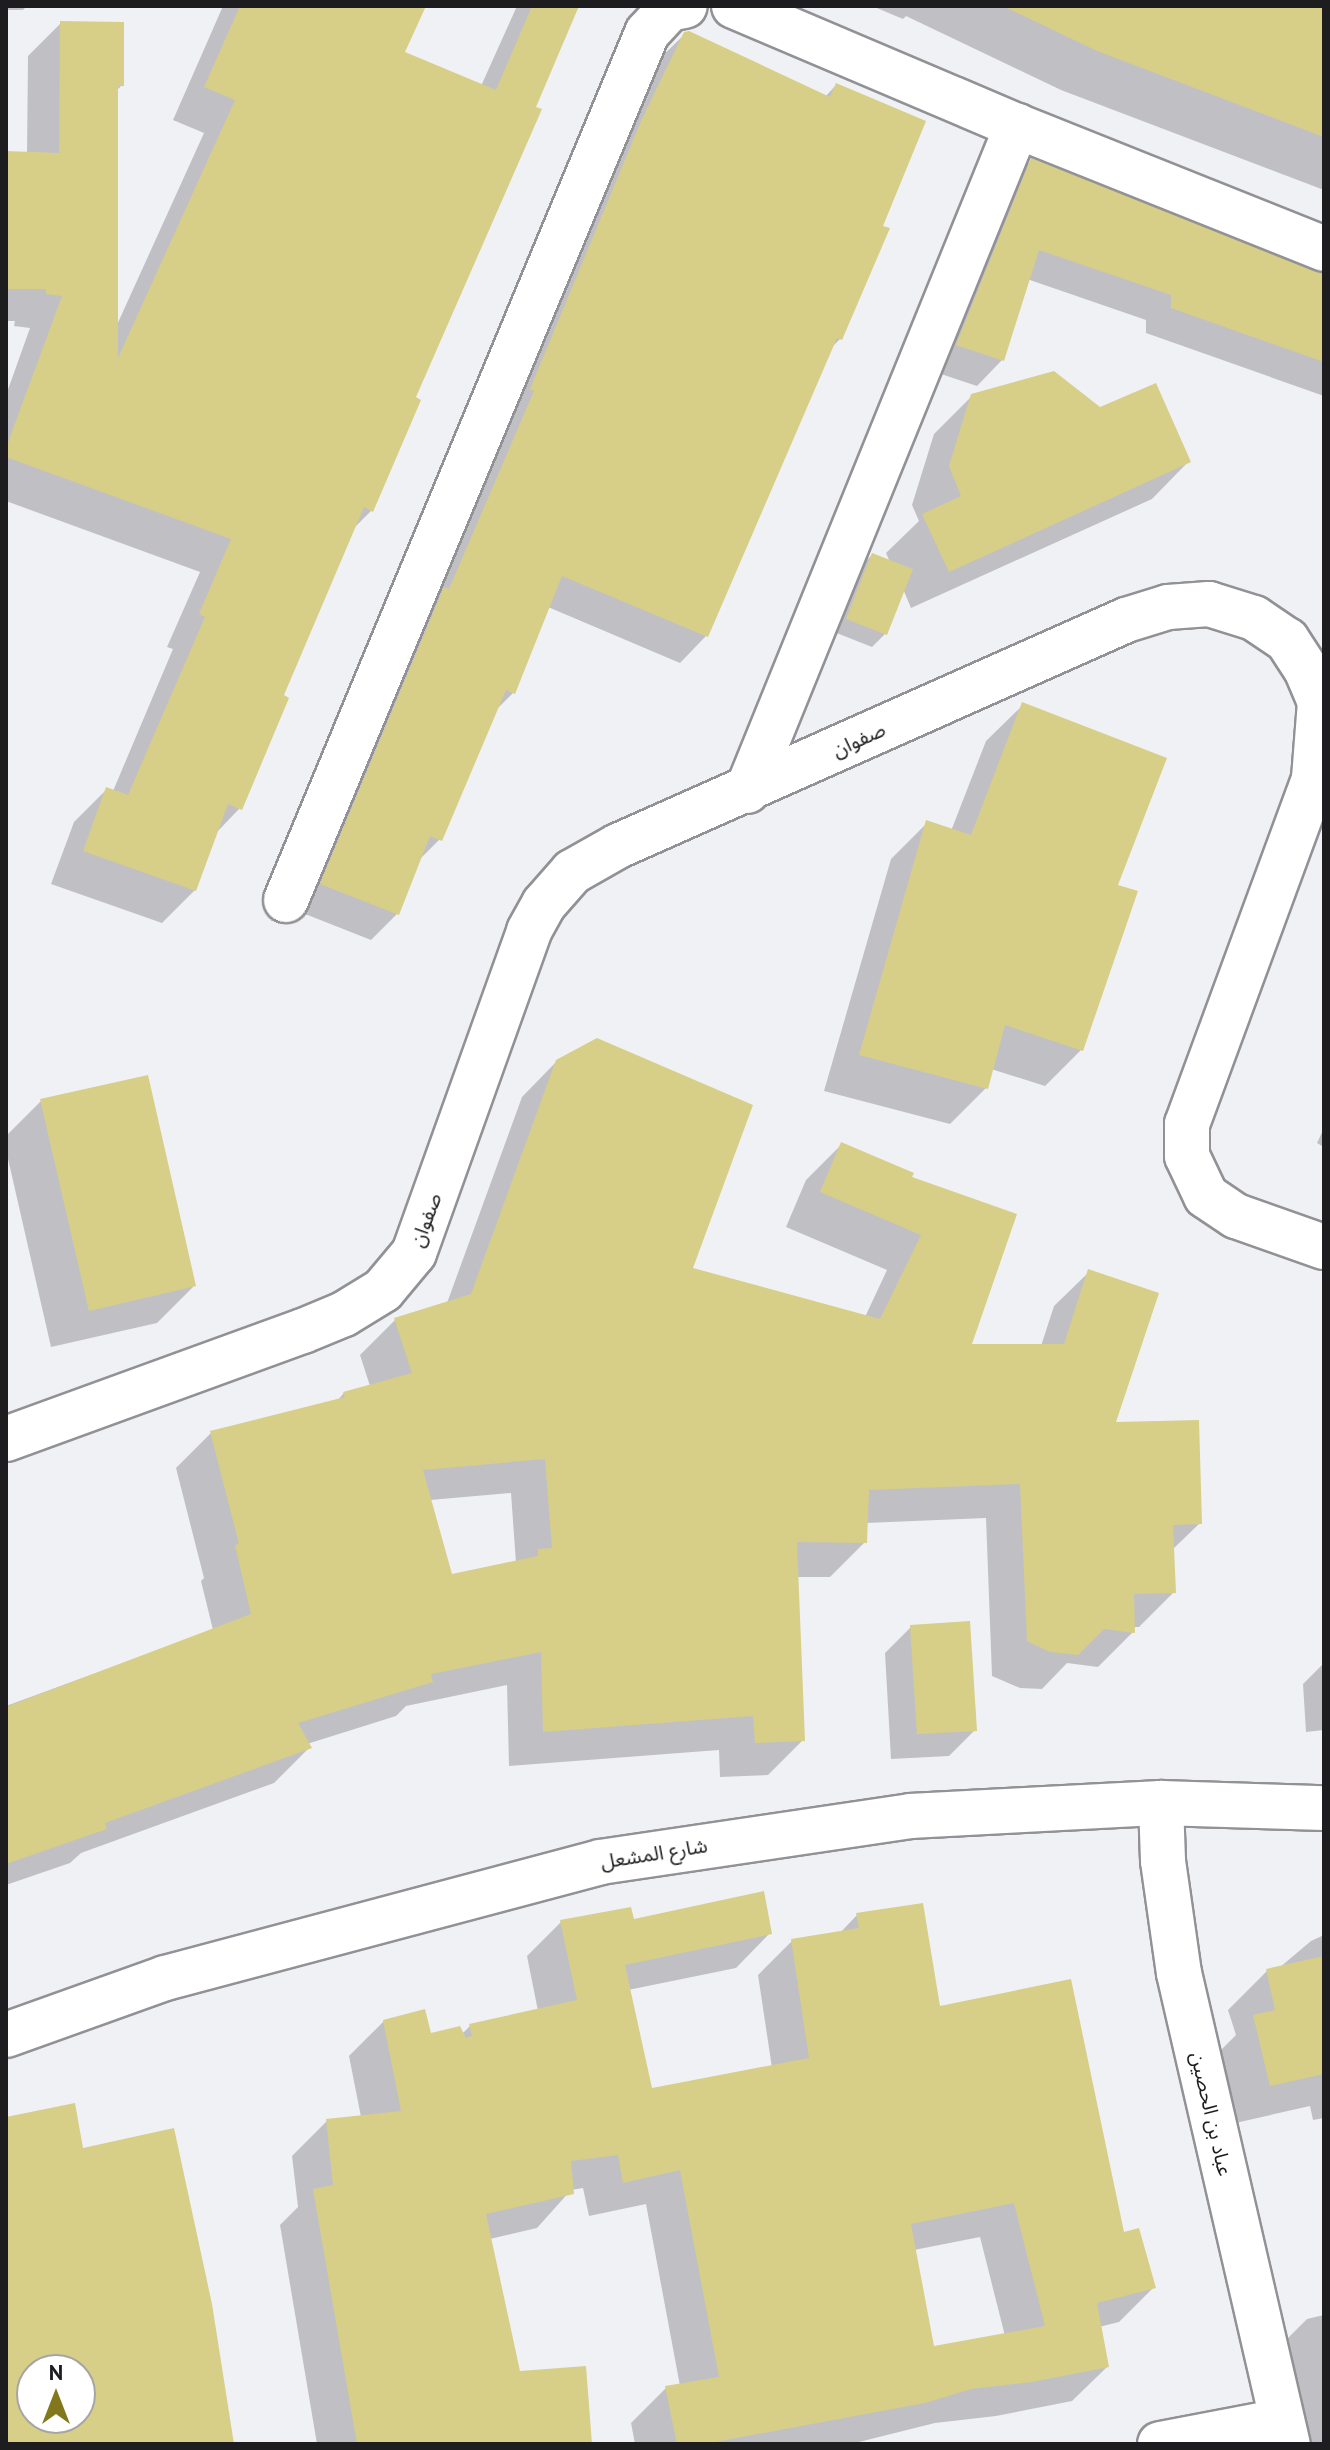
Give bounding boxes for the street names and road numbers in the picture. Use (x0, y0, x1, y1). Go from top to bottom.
street label: صفوان (829, 718, 889, 762)
street label: صفوان (405, 1190, 447, 1250)
street label: شارع المشعل (599, 1834, 709, 1874)
street label: عباد بن الحصين (1185, 2050, 1237, 2178)

